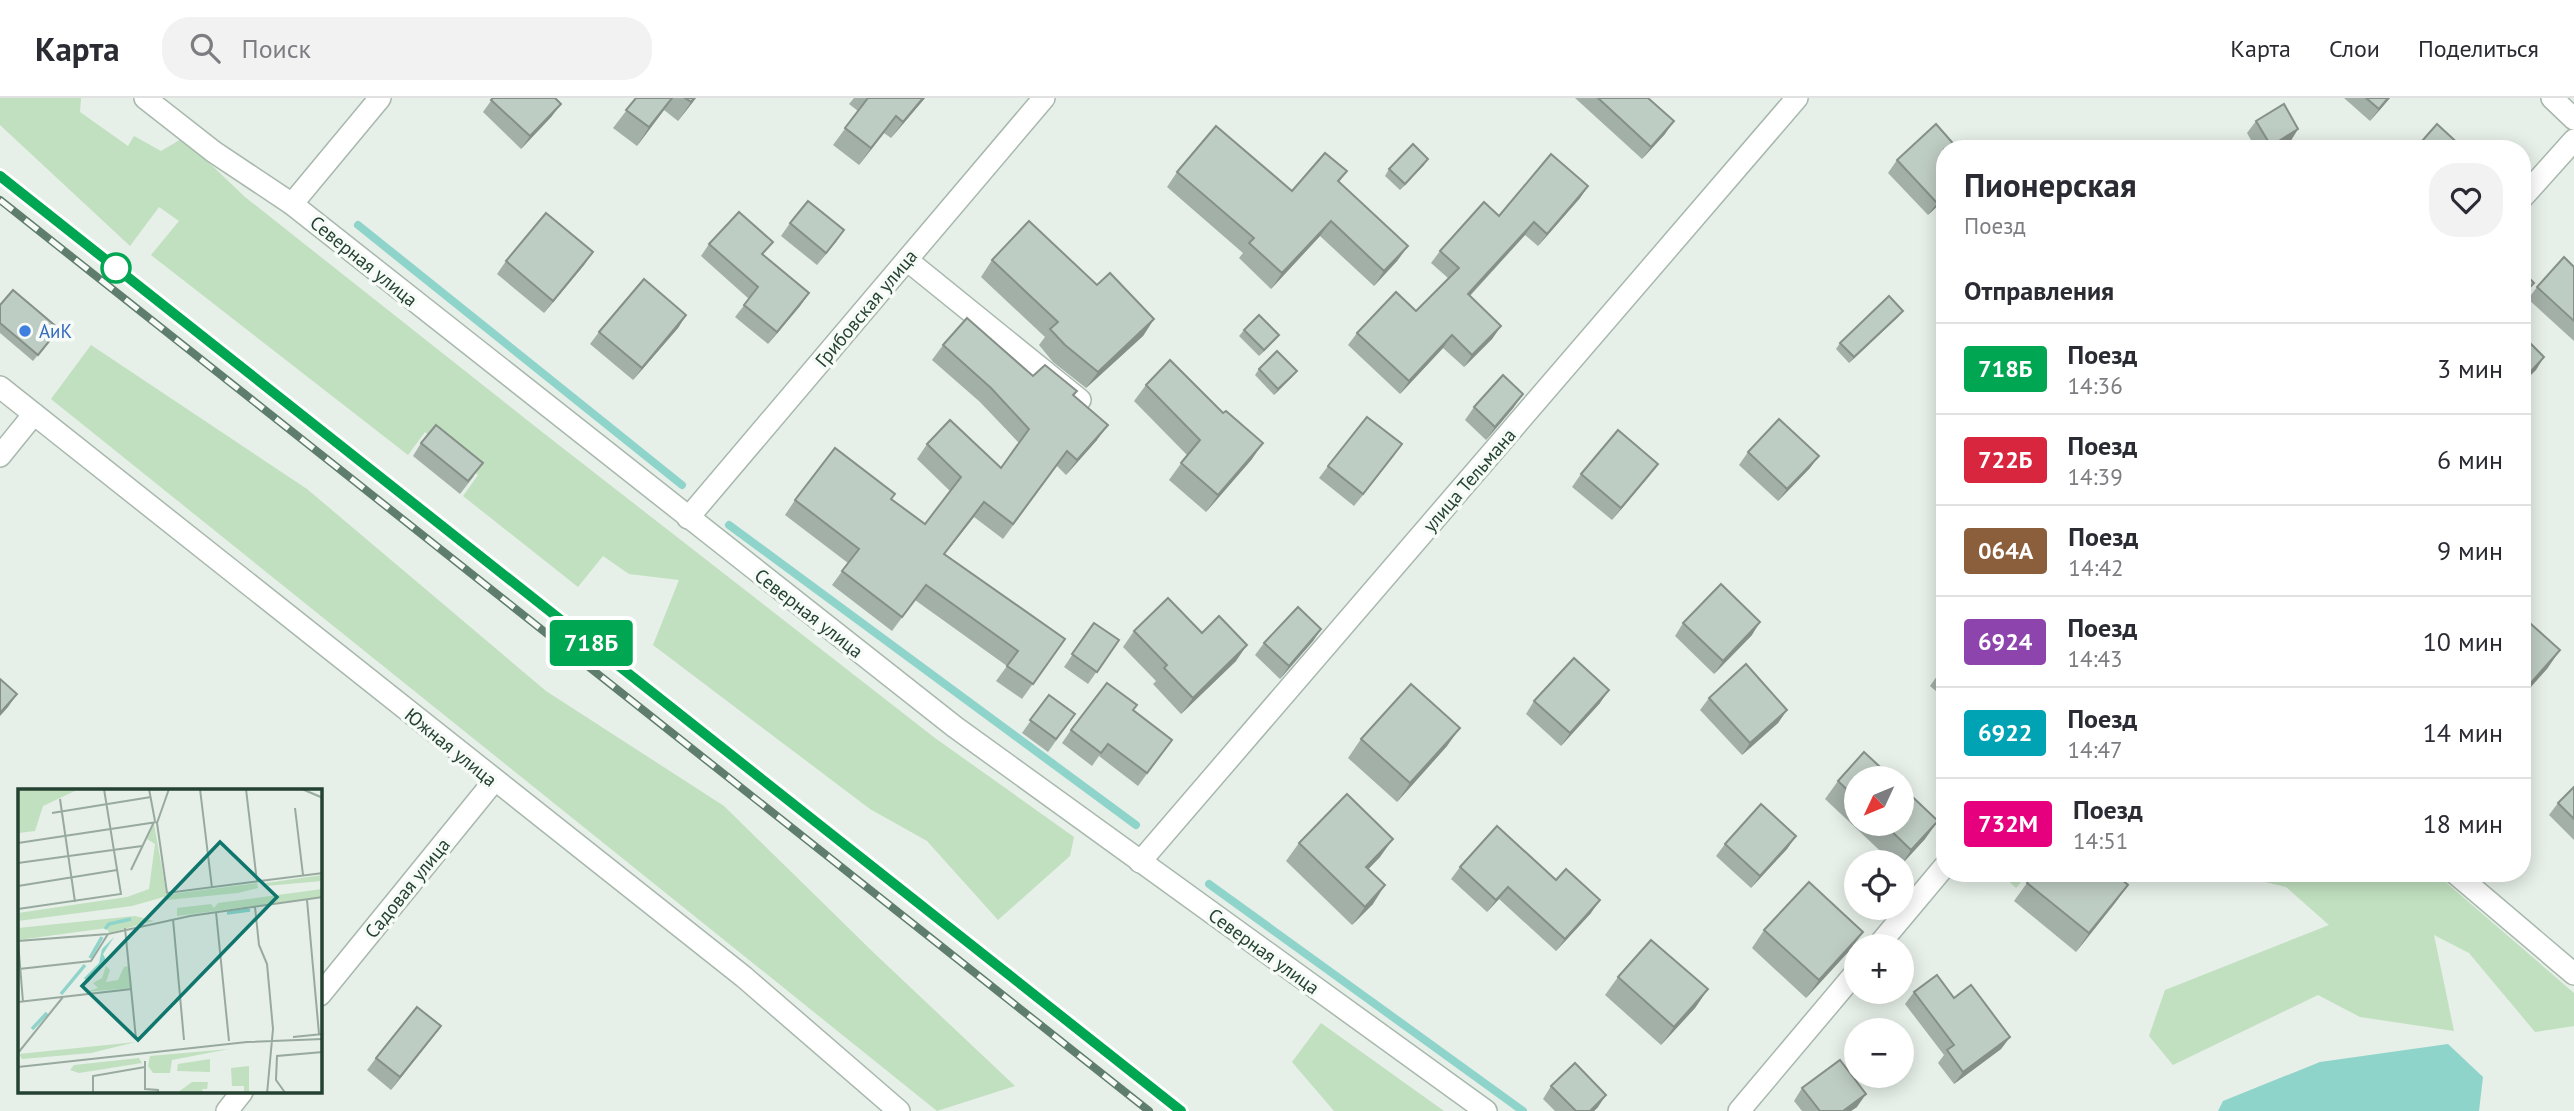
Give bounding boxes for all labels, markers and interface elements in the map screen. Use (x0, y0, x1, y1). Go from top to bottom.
search box (162, 17, 652, 80)
text: Карта (35, 27, 120, 70)
icon: search (186, 29, 224, 67)
text: Поиск (242, 32, 311, 65)
text: Карта (2230, 33, 2291, 64)
text: Слои (2329, 33, 2380, 64)
text: Поделиться (2418, 33, 2539, 64)
text: Пионерская (1964, 163, 2137, 206)
button: heart (2429, 163, 2503, 237)
street label: Северная улица (305, 210, 423, 312)
text: Поезд (1964, 211, 2026, 240)
street label: Грибовская улица (810, 244, 922, 372)
unlabelled marker (101, 253, 131, 283)
text: Отправления (1964, 274, 2114, 307)
place label: АиК (39, 319, 72, 343)
marker: АиК (17, 323, 33, 339)
text: Поезд (2068, 338, 2137, 371)
text: 3 мин (2437, 352, 2503, 385)
text: 718Б (1978, 353, 2033, 384)
text: 14:36 (2068, 371, 2123, 400)
street label: улица Тельмана (1417, 423, 1521, 537)
text: Поезд (2068, 429, 2137, 462)
text: 6 мин (2437, 443, 2503, 476)
text: 722Б (1978, 444, 2033, 475)
text: 14:39 (2068, 462, 2123, 491)
text: Поезд (2068, 520, 2138, 553)
text: 9 мин (2437, 534, 2503, 567)
text: 064А (1978, 535, 2033, 566)
text: 14:42 (2068, 553, 2124, 582)
street label: Северная улица (750, 563, 868, 663)
text: Поезд (2067, 611, 2137, 644)
line badge: 718Б (542, 620, 640, 666)
text: 10 мин (2423, 625, 2503, 658)
text: 6924 (1978, 626, 2032, 657)
text: 718Б (564, 627, 618, 658)
text: 14:43 (2067, 644, 2123, 673)
text: Поезд (2067, 702, 2137, 735)
street label: Южная улица (400, 703, 502, 791)
text: 14 мин (2423, 716, 2503, 749)
text: 6922 (1978, 717, 2032, 748)
text: 14:47 (2067, 735, 2123, 764)
north arrow (1844, 766, 1914, 836)
map controls (1844, 766, 1914, 1088)
inset map (18, 789, 322, 1094)
text: Поезд (2073, 793, 2143, 826)
text: 18 мин (2423, 807, 2503, 840)
text: 732М (1978, 808, 2038, 839)
text: 14:51 (2073, 826, 2128, 855)
street label: Садовая улица (359, 833, 455, 943)
button: locate (1844, 850, 1914, 920)
street label: Северная улица (1204, 903, 1324, 999)
button: + (1844, 934, 1914, 1004)
button: − (1844, 1018, 1914, 1088)

